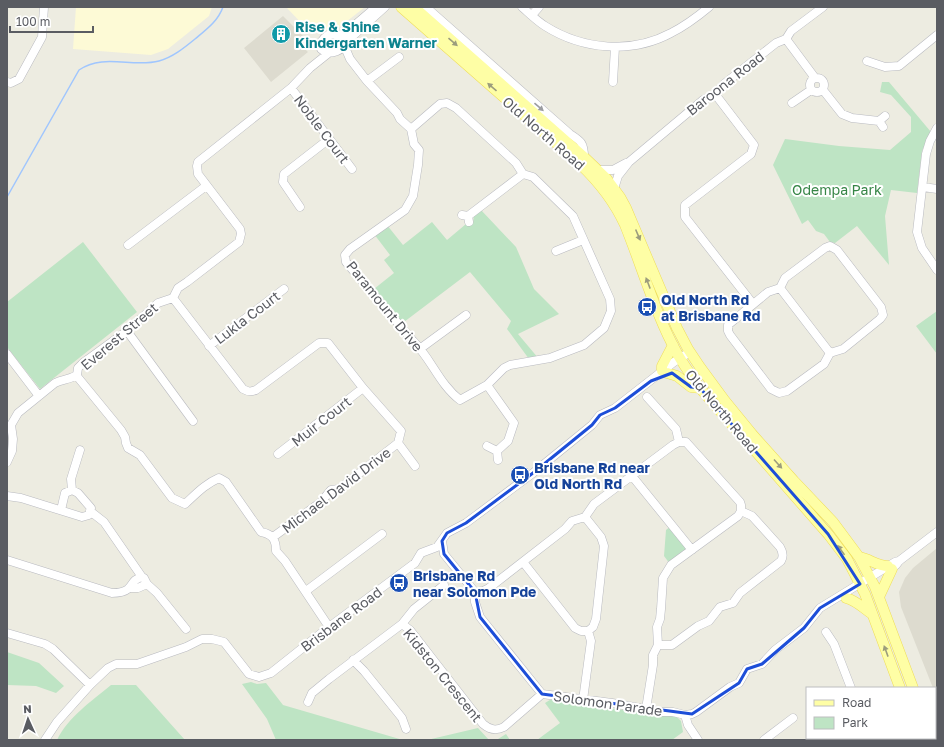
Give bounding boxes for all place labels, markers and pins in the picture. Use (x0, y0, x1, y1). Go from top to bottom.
place label: Rise & Shine Kindergarten Warner (295, 18, 437, 51)
building icon: Rise & Shine Kindergarten Warner (270, 23, 292, 45)
place label: Old North Rd at Brisbane Rd (661, 291, 760, 324)
bus stop icon: Old North Rd at Brisbane Rd (636, 296, 658, 318)
place label: Brisbane Rd near Old North Rd (534, 459, 650, 492)
bus stop icon: Brisbane Rd near Old North Rd (509, 464, 531, 486)
place label: Brisbane Rd near Solomon Pde (413, 567, 536, 600)
bus stop icon: Brisbane Rd near Solomon Pde (388, 572, 410, 594)

